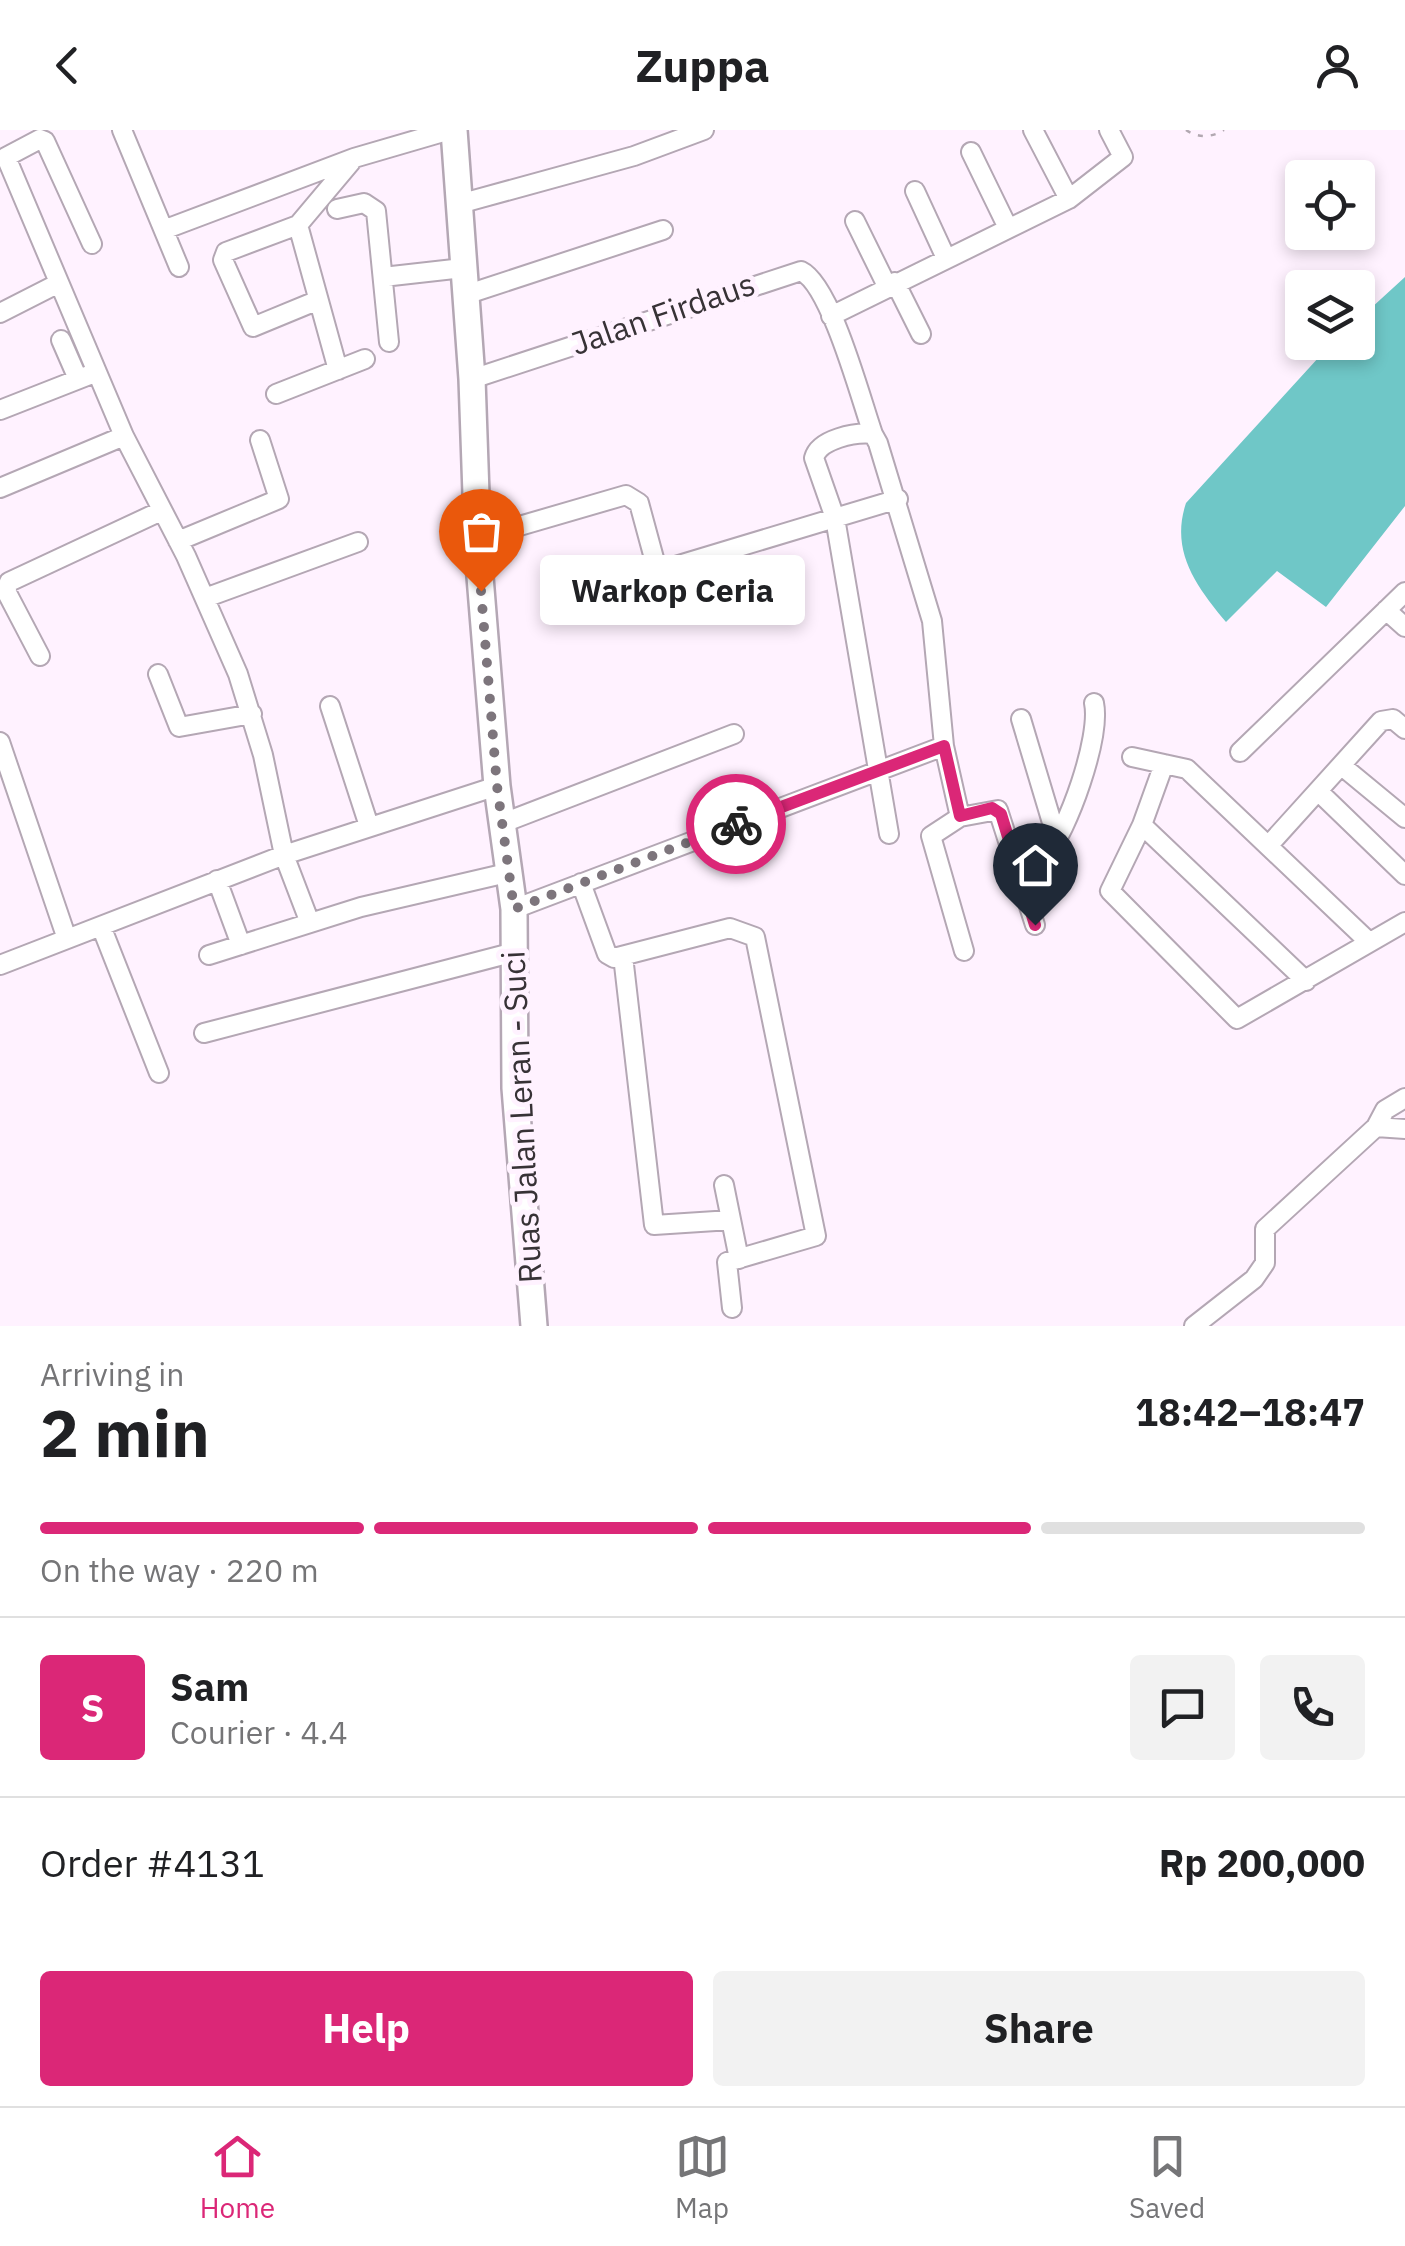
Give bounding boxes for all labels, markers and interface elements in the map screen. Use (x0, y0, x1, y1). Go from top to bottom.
text: Zuppa (635, 36, 770, 94)
icon: back (40, 38, 95, 93)
icon: person (1310, 38, 1365, 93)
map controls (1285, 160, 1375, 360)
button: locate (1285, 160, 1375, 250)
street label: Jalan Firdaus (565, 262, 760, 364)
button: layers (1285, 270, 1375, 360)
pin (439, 489, 524, 592)
icon: bag (454, 504, 509, 559)
callout: Warkop Ceria (541, 556, 806, 626)
text: Warkop Ceria (571, 569, 774, 611)
courier (686, 774, 786, 874)
icon: bike (709, 797, 764, 852)
pin (993, 823, 1078, 926)
icon: home (1008, 838, 1063, 893)
street label: Ruas Jalan Leran - Suci (491, 950, 551, 1284)
text: Arriving in (40, 1353, 185, 1395)
text: 18:42–18:47 (1135, 1387, 1365, 1436)
text: 2 min (40, 1390, 210, 1475)
text: On the way · 220 m (40, 1549, 319, 1591)
button: chat (1130, 1655, 1235, 1760)
button: phone (1260, 1655, 1365, 1760)
text: Sam (170, 1662, 249, 1711)
text: S (81, 1683, 104, 1732)
text: Courier · 4.4 (170, 1711, 348, 1753)
text: Order #4131 (40, 1838, 265, 1887)
text: Rp 200,000 (1159, 1838, 1365, 1887)
button: Help (40, 1971, 693, 2086)
button: Share (713, 1971, 1365, 2086)
tab: Home (200, 2129, 275, 2226)
tab: Map (675, 2129, 730, 2226)
tab: Saved (1129, 2129, 1205, 2226)

